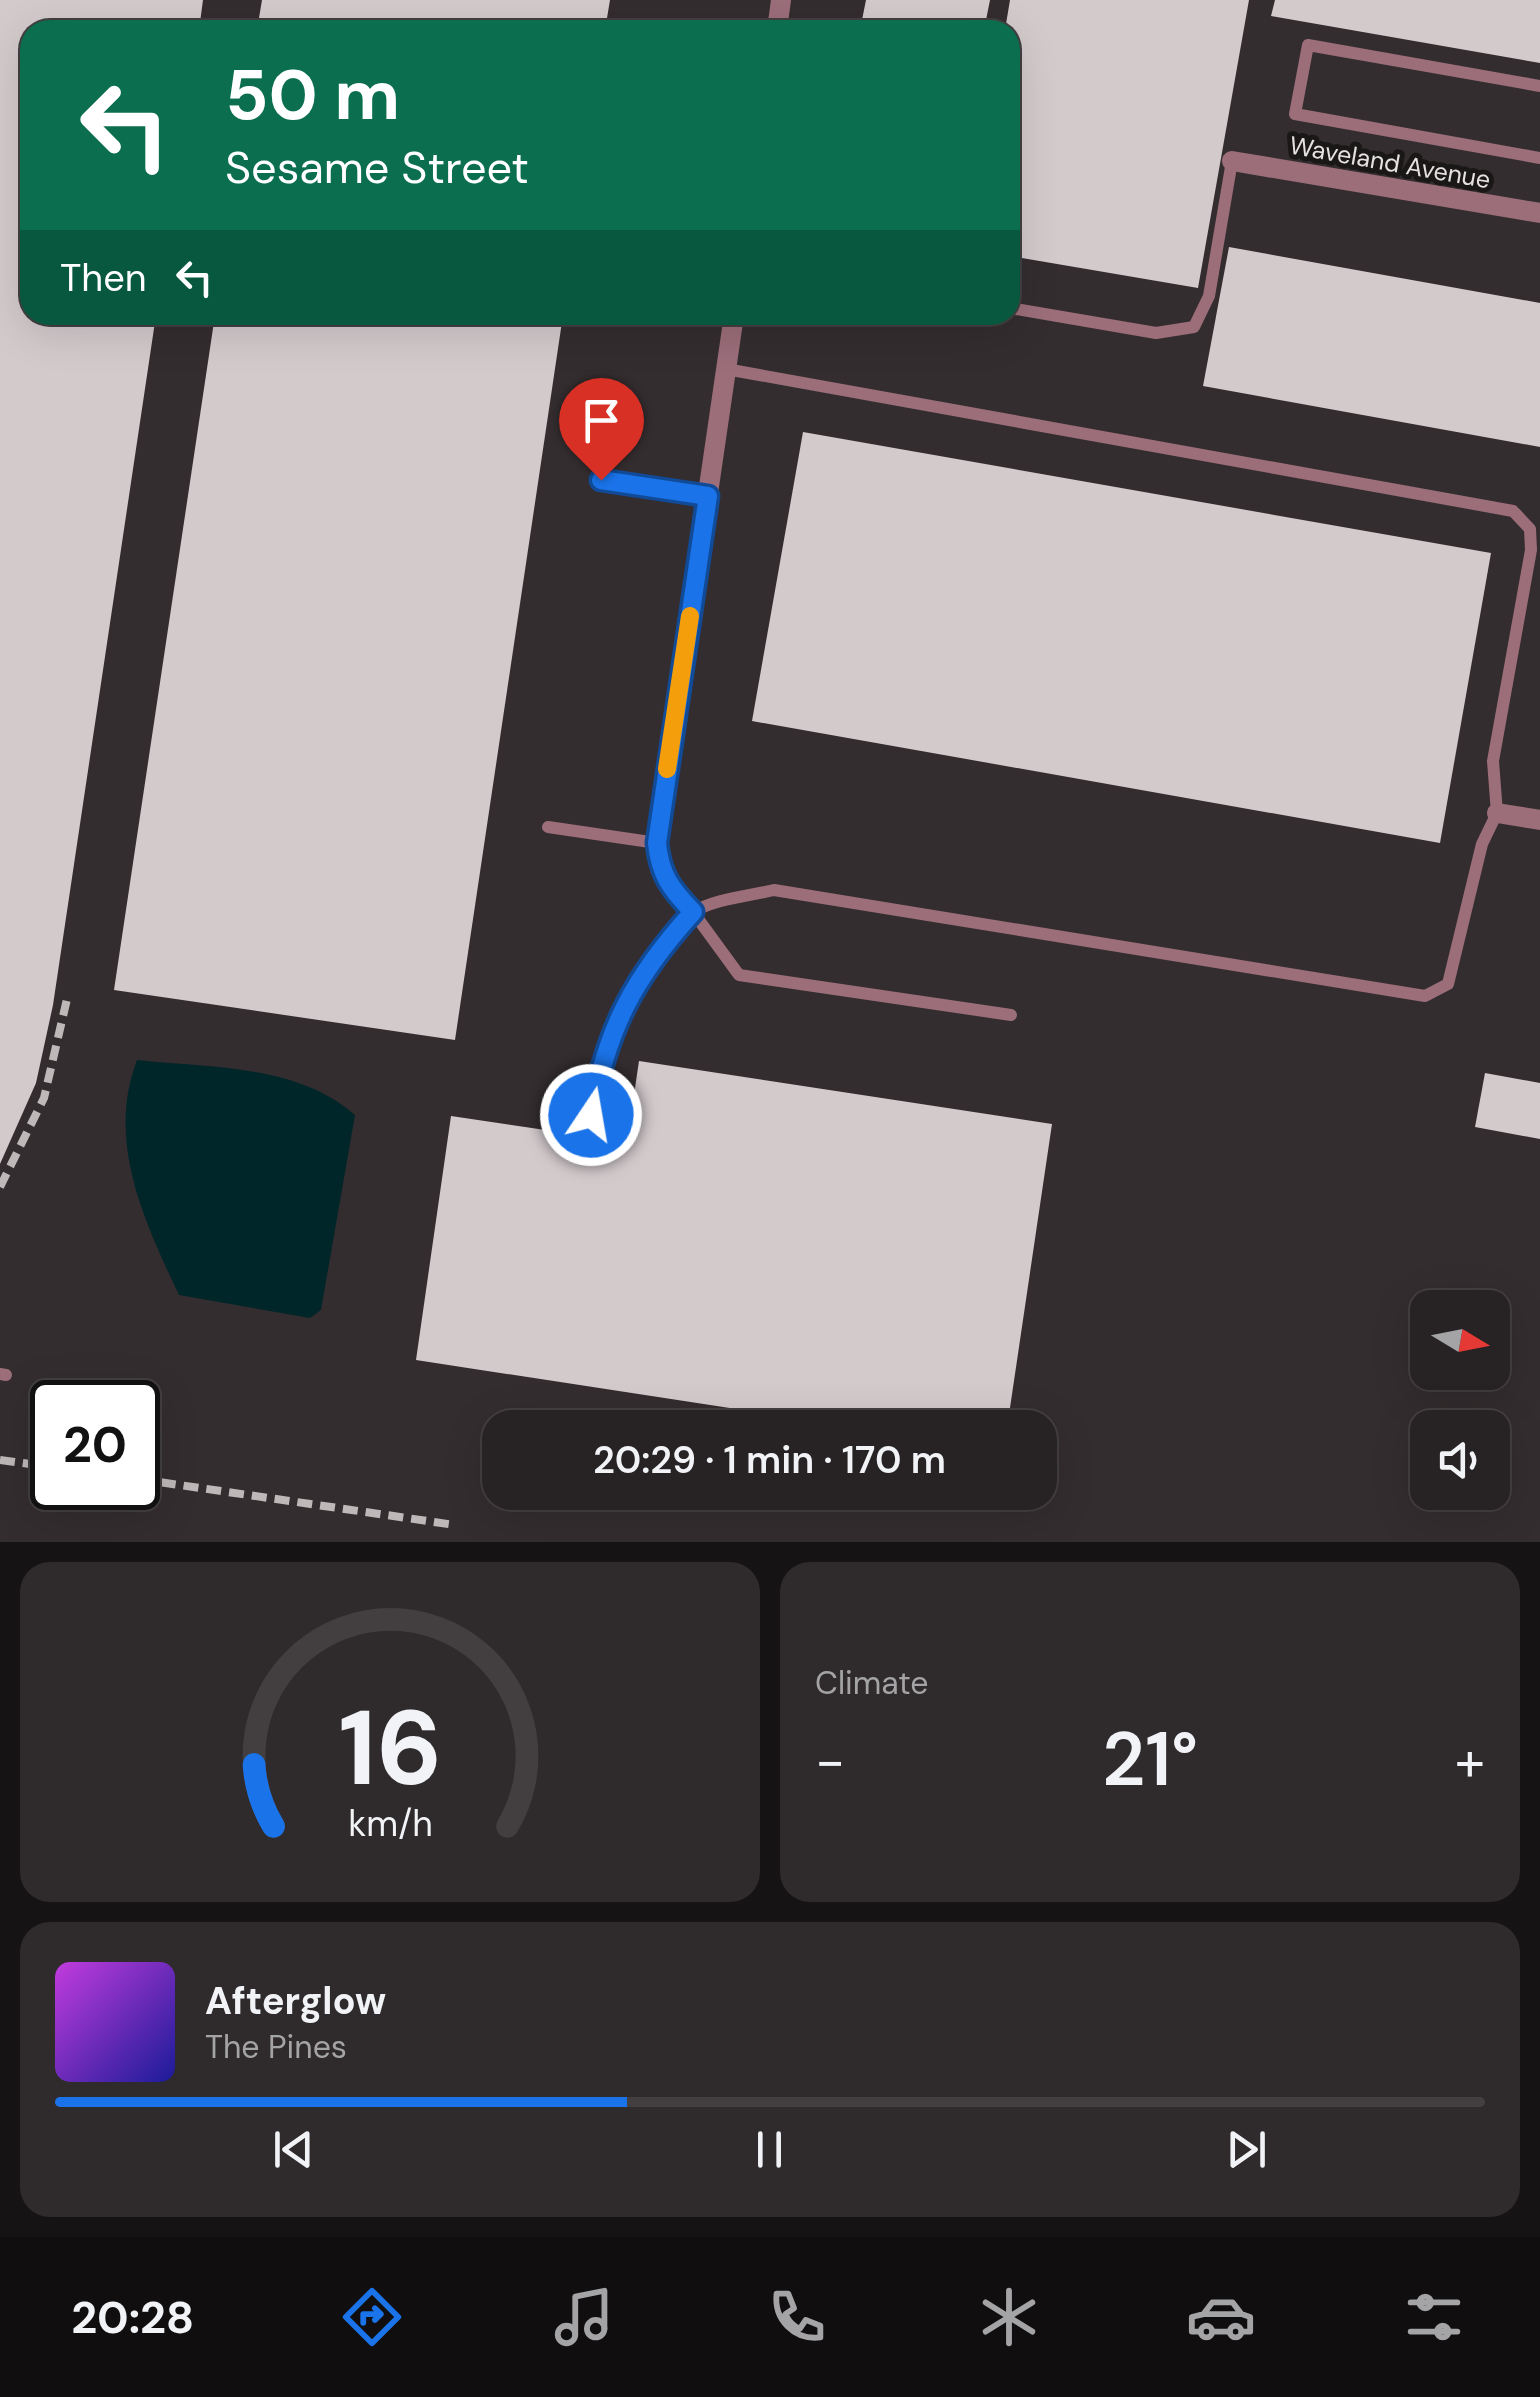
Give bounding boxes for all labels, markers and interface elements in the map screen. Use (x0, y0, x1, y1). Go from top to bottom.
text: 50 m (225, 50, 400, 141)
icon: left (60, 60, 190, 190)
street label: Waveland Avenue (1287, 129, 1493, 196)
text: Sesame Street (225, 138, 529, 197)
icon: left (167, 250, 222, 305)
text: Then (60, 253, 147, 303)
pin (559, 378, 644, 481)
icon: arrive (574, 393, 629, 448)
position arrow (539, 1063, 643, 1167)
north arrow (1410, 1290, 1510, 1390)
map controls (1410, 1290, 1510, 1510)
speed limit sign: 20 (30, 1380, 160, 1510)
button: sound (1410, 1410, 1510, 1510)
text: 20:29 · 1 min · 170 m (593, 1435, 946, 1485)
text: Climate (815, 1662, 929, 1704)
text: 16 (338, 1681, 442, 1816)
text: 21° (1102, 1711, 1198, 1808)
text: − (815, 1725, 845, 1797)
text: + (1455, 1725, 1485, 1797)
text: km/h (348, 1801, 432, 1847)
text: Afterglow (205, 1976, 386, 2026)
text: The Pines (205, 2026, 347, 2068)
icon: previous (266, 2122, 321, 2177)
icon: pause (742, 2122, 797, 2177)
icon: next (1219, 2122, 1274, 2177)
icon: directions (337, 2282, 407, 2352)
icon: music (549, 2282, 619, 2352)
icon: phone (762, 2282, 832, 2352)
icon: climate (974, 2282, 1044, 2352)
icon: car (1186, 2282, 1256, 2352)
icon: filters (1399, 2282, 1469, 2352)
text: 20:28 (71, 2288, 194, 2347)

